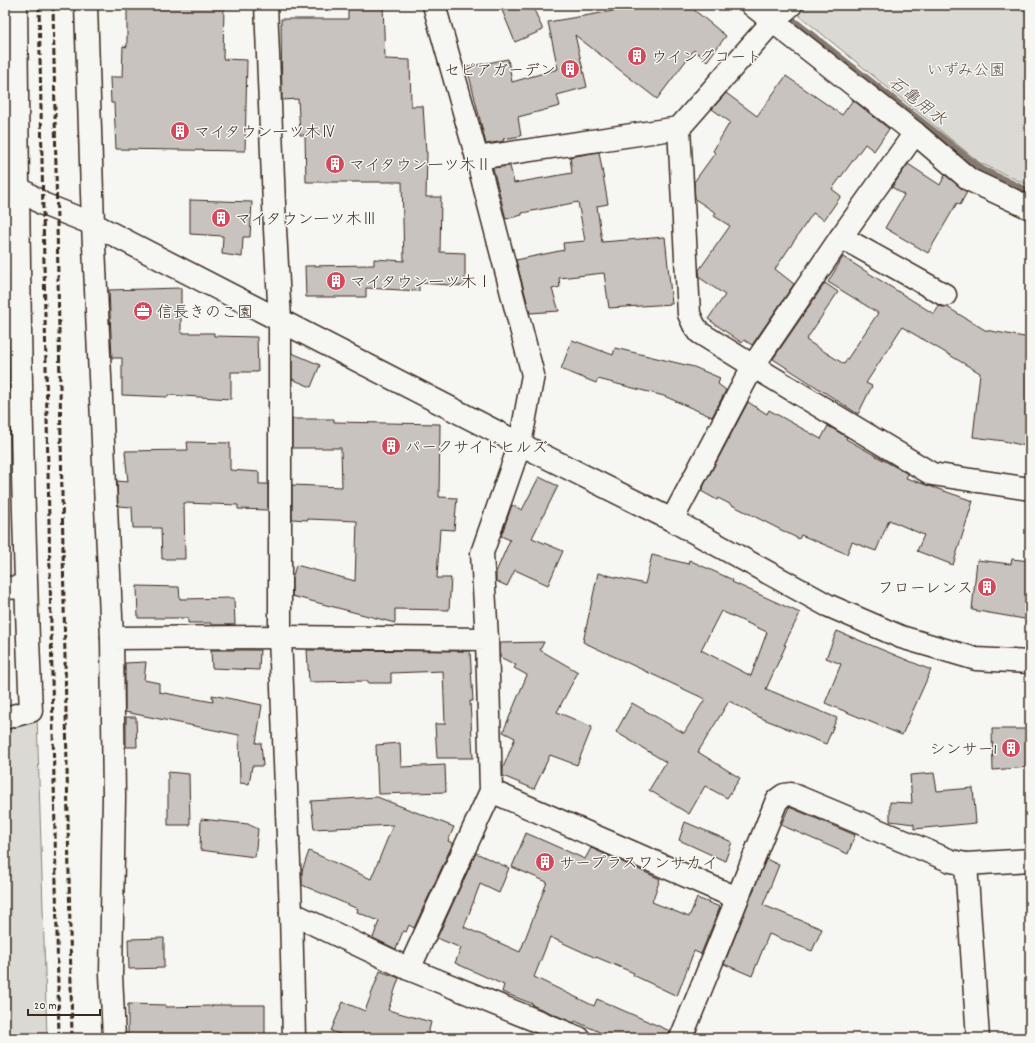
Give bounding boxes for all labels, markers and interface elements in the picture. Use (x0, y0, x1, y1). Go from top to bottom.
building icon: ウイングコート (626, 45, 648, 67)
place label: ウイングコート (651, 47, 762, 70)
building icon: セピアガーデン (559, 58, 581, 80)
place label: セピアガーデン (444, 60, 556, 83)
park label: いずみ公園 (927, 60, 1005, 83)
water label: 石亀用水 (882, 72, 950, 133)
building icon: マイタウン一ツ木Ⅳ (169, 120, 191, 142)
place label: マイタウン一ツ木Ⅳ (194, 122, 336, 145)
building icon: マイタウン一ツ木Ⅱ (324, 153, 346, 175)
place label: マイタウン一ツ木Ⅱ (349, 155, 491, 178)
building icon: マイタウン一ツ木Ⅲ (210, 207, 232, 229)
place label: マイタウン一ツ木Ⅲ (235, 209, 377, 232)
building icon: マイタウン一ツ木Ⅰ (325, 270, 347, 292)
place label: マイタウン一ツ木Ⅰ (350, 272, 492, 295)
office icon: 信長きのこ園 (132, 300, 154, 322)
place label: 信長きのこ園 (157, 302, 253, 325)
building icon: パークサイドヒルズ (380, 435, 402, 457)
place label: パークサイドヒルズ (405, 437, 548, 460)
building icon: フローレンス (976, 576, 998, 598)
place label: フローレンス (878, 578, 973, 601)
building icon: シンサー1 (1000, 737, 1022, 759)
place label: シンサー1 (929, 739, 997, 762)
building icon: サープラスワンサカイ (534, 851, 556, 873)
place label: サープラスワンサカイ (559, 853, 718, 876)
scale bar (28, 991, 100, 1017)
text: 20 m (34, 998, 57, 1015)

